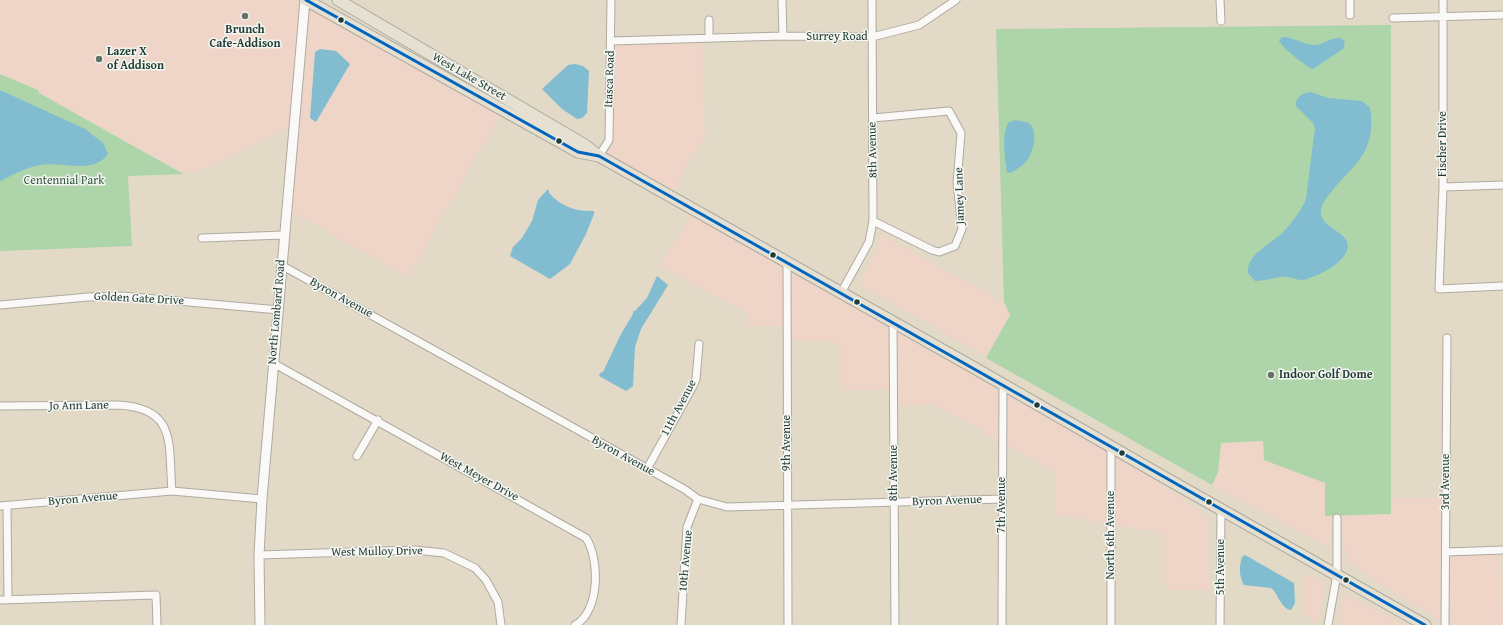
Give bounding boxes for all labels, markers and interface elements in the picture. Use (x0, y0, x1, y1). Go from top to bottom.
marker: Brunch Cafe-Addison (240, 11, 250, 21)
unlabelled marker (336, 15, 346, 25)
place label: Brunch Cafe-Addison (209, 23, 281, 51)
street label: Surrey Road (806, 30, 868, 44)
place label: Lazer X of Addison (107, 45, 164, 73)
street label: West Lake Street (429, 50, 509, 104)
street label: Itasca Road (602, 50, 618, 108)
marker: Lazer X of Addison (94, 54, 104, 64)
street label: Fischer Drive (1436, 111, 1450, 177)
street label: 8th Avenue (865, 122, 881, 178)
unlabelled marker (554, 136, 564, 146)
street label: Jamey Lane (952, 167, 968, 225)
park label: Centennial Park (24, 174, 104, 188)
unlabelled marker (768, 250, 778, 260)
street label: North Lombard Road (265, 259, 289, 365)
street label: Byron Avenue (307, 275, 375, 321)
street label: Golden Gate Drive (94, 289, 184, 309)
unlabelled marker (852, 297, 862, 307)
place label: Indoor Golf Dome (1279, 368, 1373, 382)
marker: Indoor Golf Dome (1266, 370, 1276, 380)
street label: 11th Avenue (658, 377, 700, 439)
street label: Jo Ann Lane (49, 398, 109, 414)
unlabelled marker (1032, 400, 1042, 410)
street label: 9th Avenue (780, 415, 794, 471)
street label: Byron Avenue (589, 433, 657, 479)
street label: 8th Avenue (887, 445, 901, 501)
unlabelled marker (1117, 448, 1127, 458)
street label: West Meyer Drive (437, 449, 521, 505)
street label: 3rd Avenue (1439, 454, 1453, 510)
street label: 7th Avenue (995, 477, 1009, 533)
street label: Byron Avenue (48, 489, 118, 509)
street label: North 6th Avenue (1104, 491, 1118, 579)
street label: Byron Avenue (912, 493, 982, 509)
unlabelled marker (1204, 497, 1214, 507)
street label: 10th Avenue (676, 529, 696, 593)
street label: 5th Avenue (1214, 539, 1228, 595)
street label: West Mulloy Drive (331, 544, 423, 560)
unlabelled marker (1341, 575, 1351, 585)

